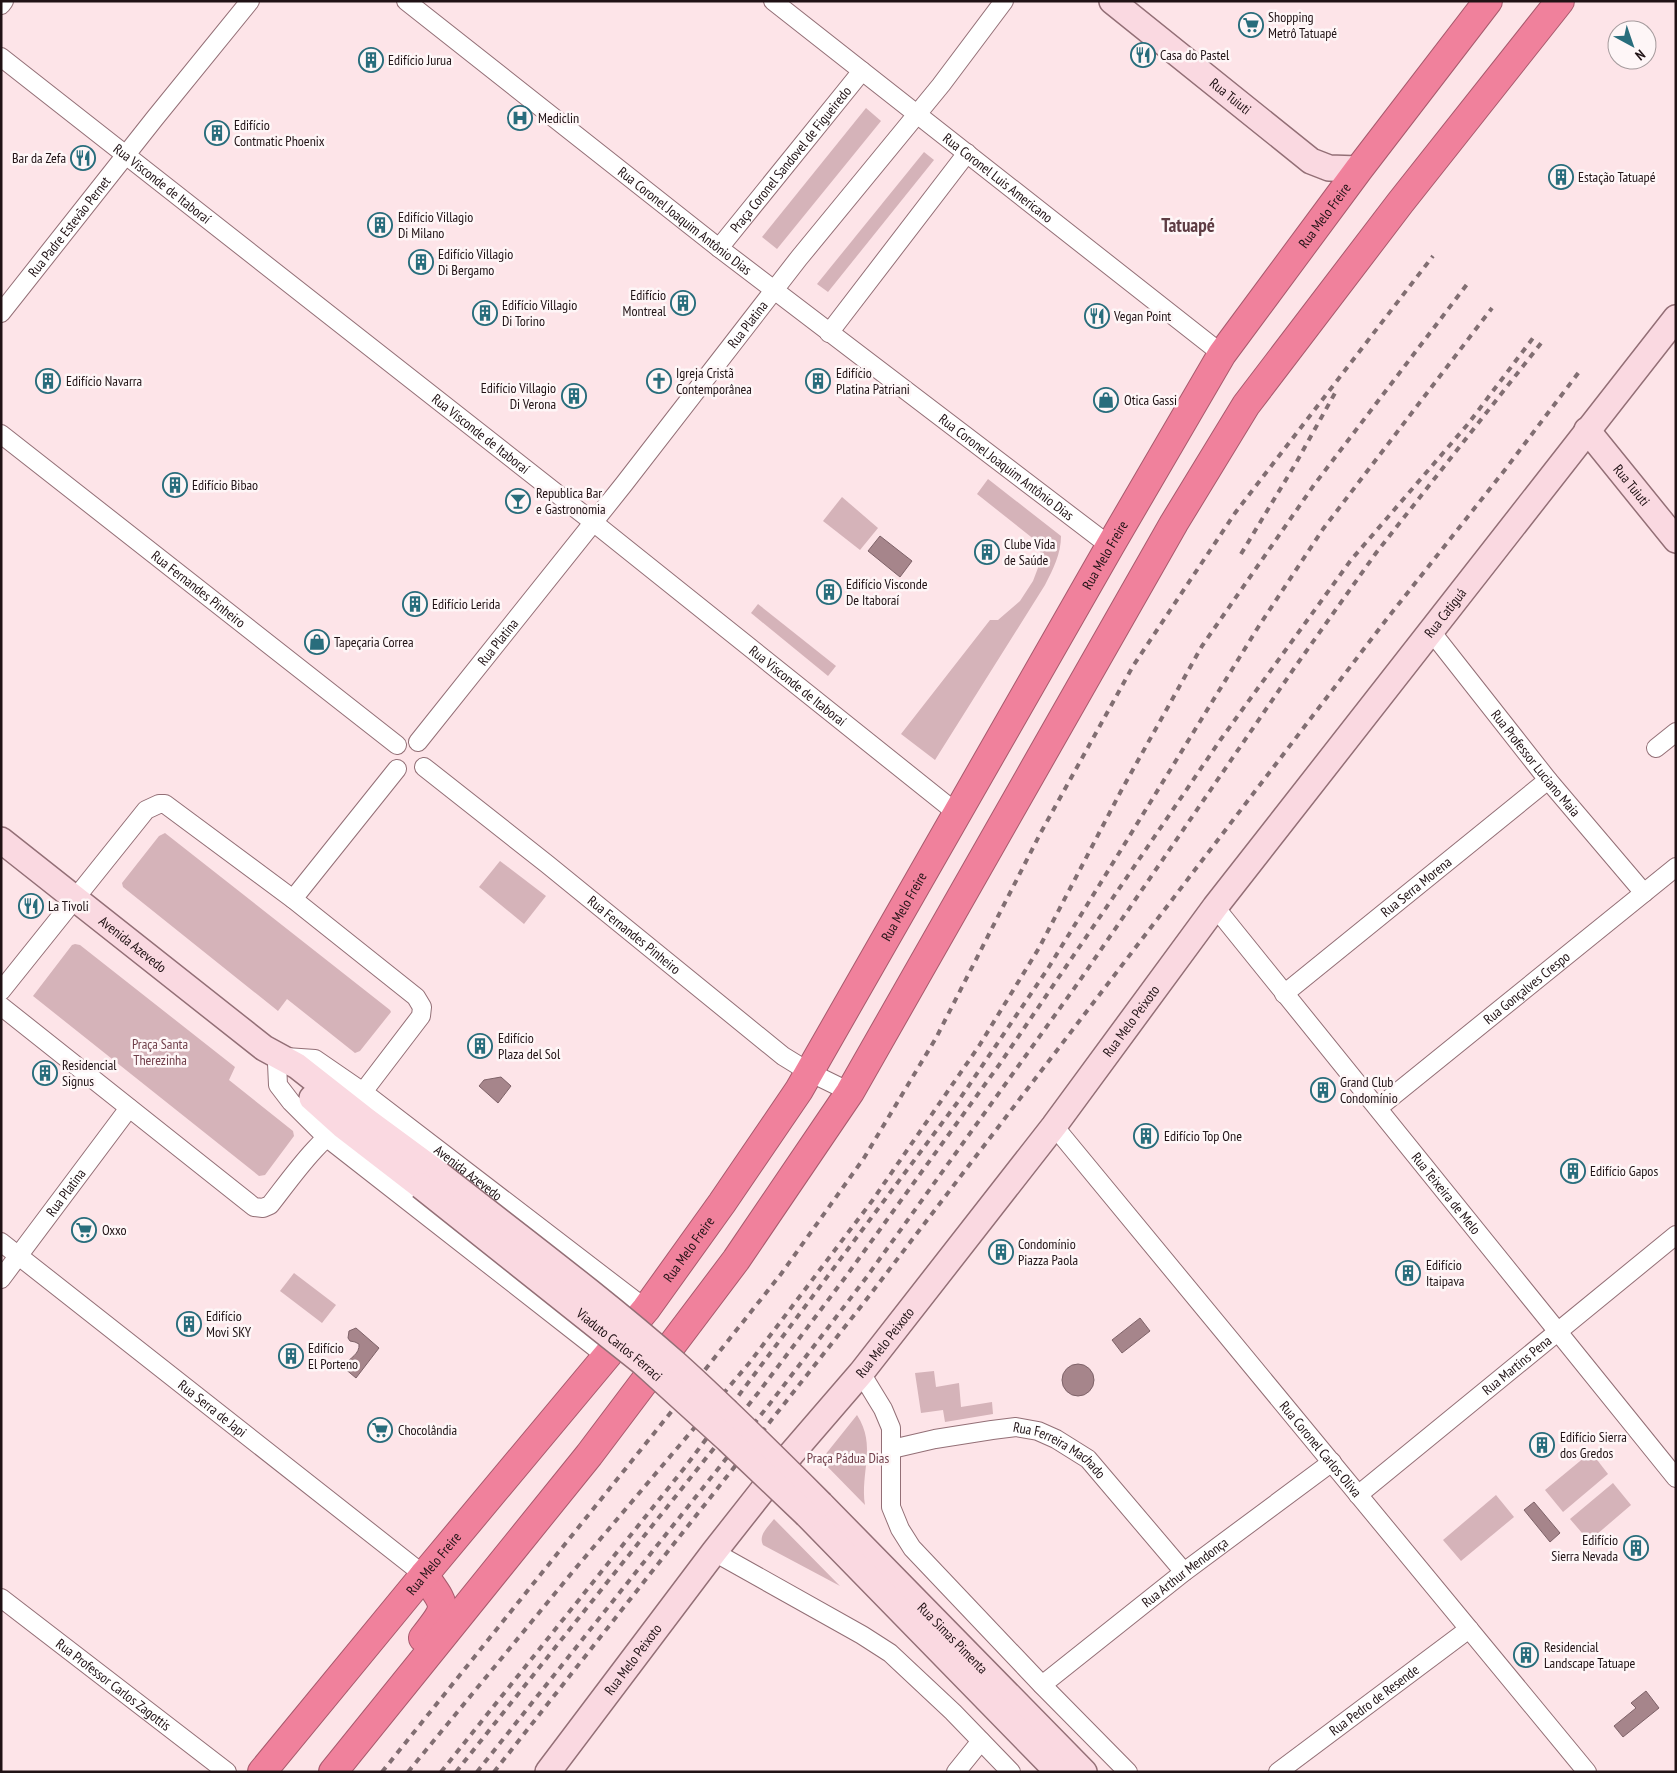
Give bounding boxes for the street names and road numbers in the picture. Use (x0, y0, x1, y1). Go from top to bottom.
street label: Rua Tuiuti (1206, 74, 1255, 118)
street label: Praça Coronel Sandovel de Figueiredo (726, 83, 855, 236)
street label: Rua Coronel Luis Americano (939, 129, 1056, 227)
street label: Rua Visconde de Itaboraí (110, 140, 215, 228)
street label: Rua Coronel Joaquim Antônio Dias (614, 163, 756, 279)
street label: Rua Padre Estevão Pernet (24, 173, 114, 281)
street label: Rua Melo Freire (1295, 179, 1355, 252)
street label: Rua Platina (724, 297, 772, 352)
street label: Rua Visconde de Itaboraí (428, 390, 533, 478)
street label: Rua Coronel Joaquim Antônio Dias (935, 410, 1078, 524)
street label: Rua Tuiuti (1609, 461, 1654, 510)
street label: Rua Melo Freire (1078, 517, 1132, 593)
street label: Rua Fernandes Pinheiro (148, 547, 249, 632)
street label: Rua Catiguá (1420, 585, 1470, 641)
street label: Rua Platina (474, 615, 522, 669)
street label: Rua Visconde de Itaboraí (746, 642, 850, 730)
street label: Rua Professor Luciano Maia (1487, 706, 1584, 820)
street label: Rua Serra Morena (1377, 853, 1455, 921)
street label: Rua Melo Freire (877, 869, 931, 944)
street label: Rua Fernandes Pinheiro (584, 892, 684, 978)
street label: Avenida Azevedo (95, 912, 170, 976)
street label: Rua Gonçalves Crespo (1480, 948, 1573, 1028)
street label: Rua Melo Peixoto (1099, 982, 1163, 1060)
street label: Avenida Azevedo (431, 1141, 506, 1205)
street label: Rua Teixeira de Melo (1408, 1149, 1485, 1238)
street label: Rua Platina (42, 1165, 89, 1220)
street label: Rua Melo Freire (659, 1213, 719, 1286)
street label: Viaduto Carlos Ferraci (572, 1304, 666, 1385)
street label: Rua Melo Peixoto (852, 1304, 918, 1382)
street label: Rua Martins Pena (1478, 1332, 1555, 1399)
street label: Rua Serra de Japi (174, 1376, 250, 1441)
street label: Rua Coronel Carlos Oliva (1276, 1397, 1366, 1501)
street label: Rua Ferreira Machado (1012, 1418, 1110, 1482)
street label: Rua Melo Freire (402, 1528, 465, 1599)
street label: Rua Arthur Mendonça (1138, 1533, 1232, 1611)
street label: Rua Simas Pimenta (914, 1599, 992, 1678)
street label: Rua Melo Peixoto (600, 1620, 666, 1699)
street label: Rua Professor Carlos Zagottis (52, 1635, 175, 1735)
street label: Rua Pedro de Resende (1326, 1661, 1423, 1739)

